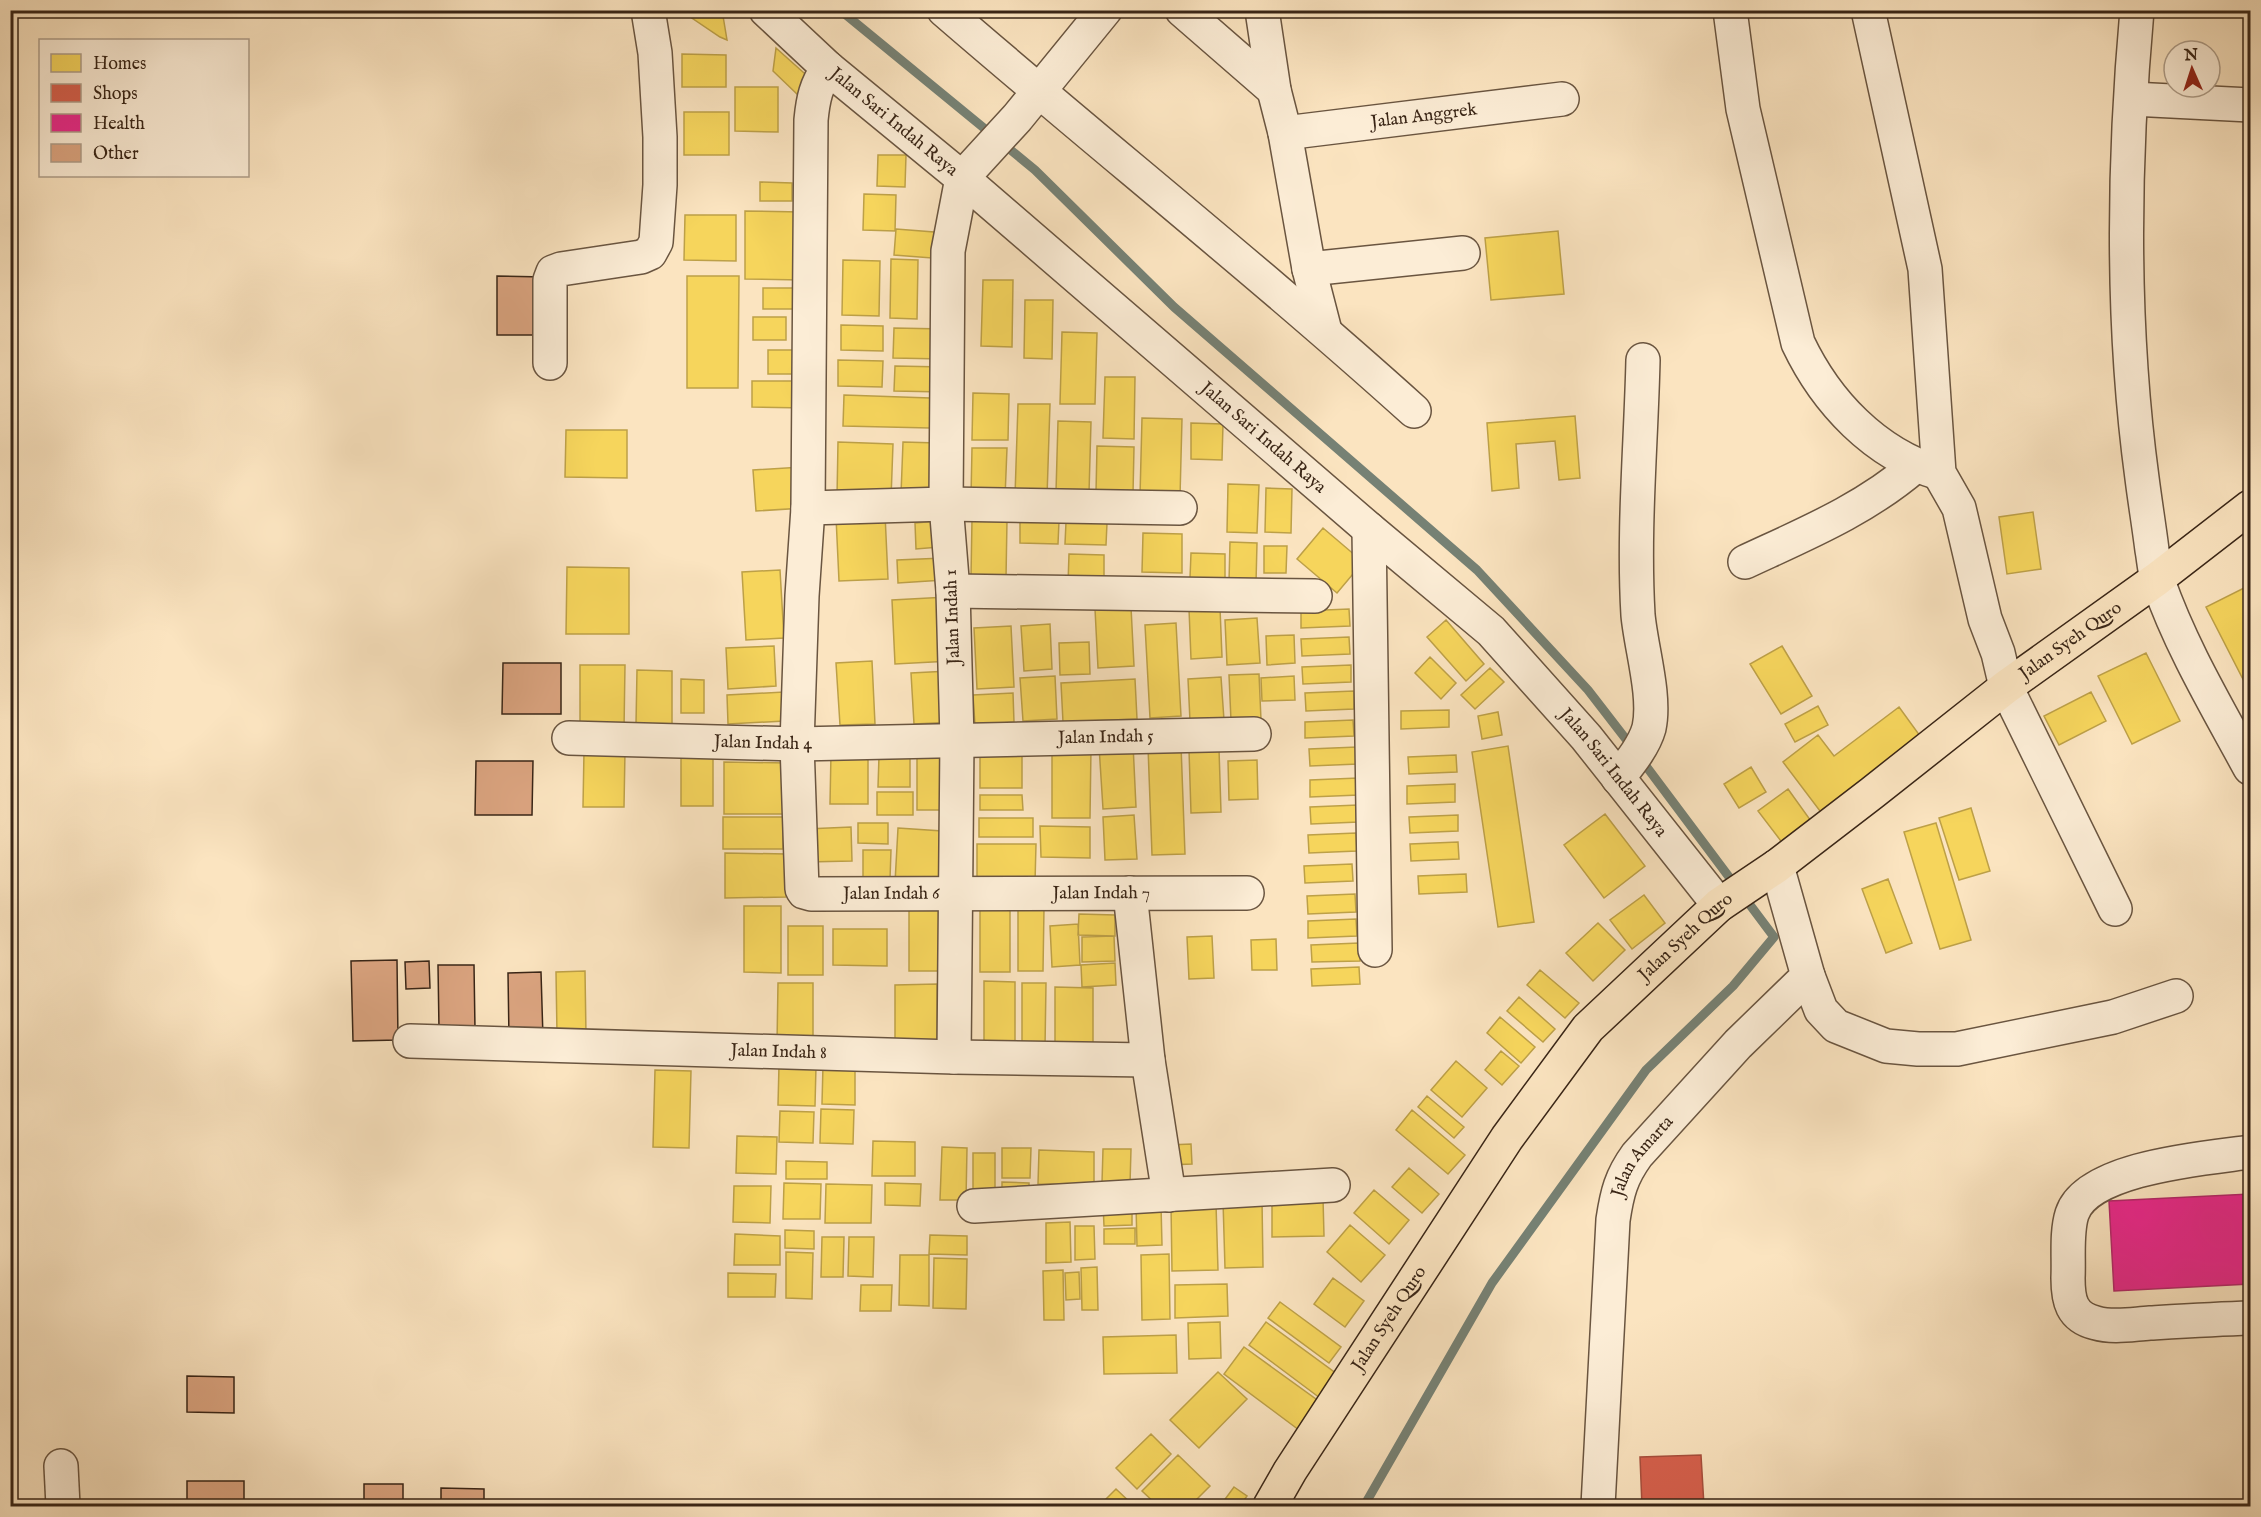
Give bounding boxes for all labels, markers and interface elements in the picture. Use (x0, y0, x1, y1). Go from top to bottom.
legend (39, 39, 249, 177)
north arrow (2162, 39, 2222, 99)
text: N (2183, 46, 2199, 66)
text: Homes (93, 53, 146, 76)
street label: Jalan Sari Indah Raya (823, 61, 963, 182)
text: Shops (93, 83, 138, 106)
street label: Jalan Anggrek (1368, 98, 1479, 134)
text: Health (93, 113, 145, 136)
text: Other (93, 143, 139, 166)
street label: Jalan Sari Indah Raya (1194, 376, 1331, 499)
street label: Jalan Indah 1 (940, 569, 966, 667)
street label: Jalan Syeh Quro (2013, 596, 2127, 686)
street label: Jalan Sari Indah Raya (1553, 702, 1672, 842)
street label: Jalan Indah 5 (1056, 725, 1154, 750)
street label: Jalan Indah 4 (712, 730, 812, 756)
street label: Jalan Indah 6 (841, 882, 940, 905)
street label: Jalan Indah 7 (1050, 882, 1150, 905)
street label: Jalan Syeh Quro (1632, 887, 1738, 988)
street label: Jalan Indah 8 (728, 1039, 827, 1065)
street label: Jalan Amarta (1606, 1111, 1679, 1201)
street label: Jalan Syeh Quro (1345, 1262, 1432, 1377)

